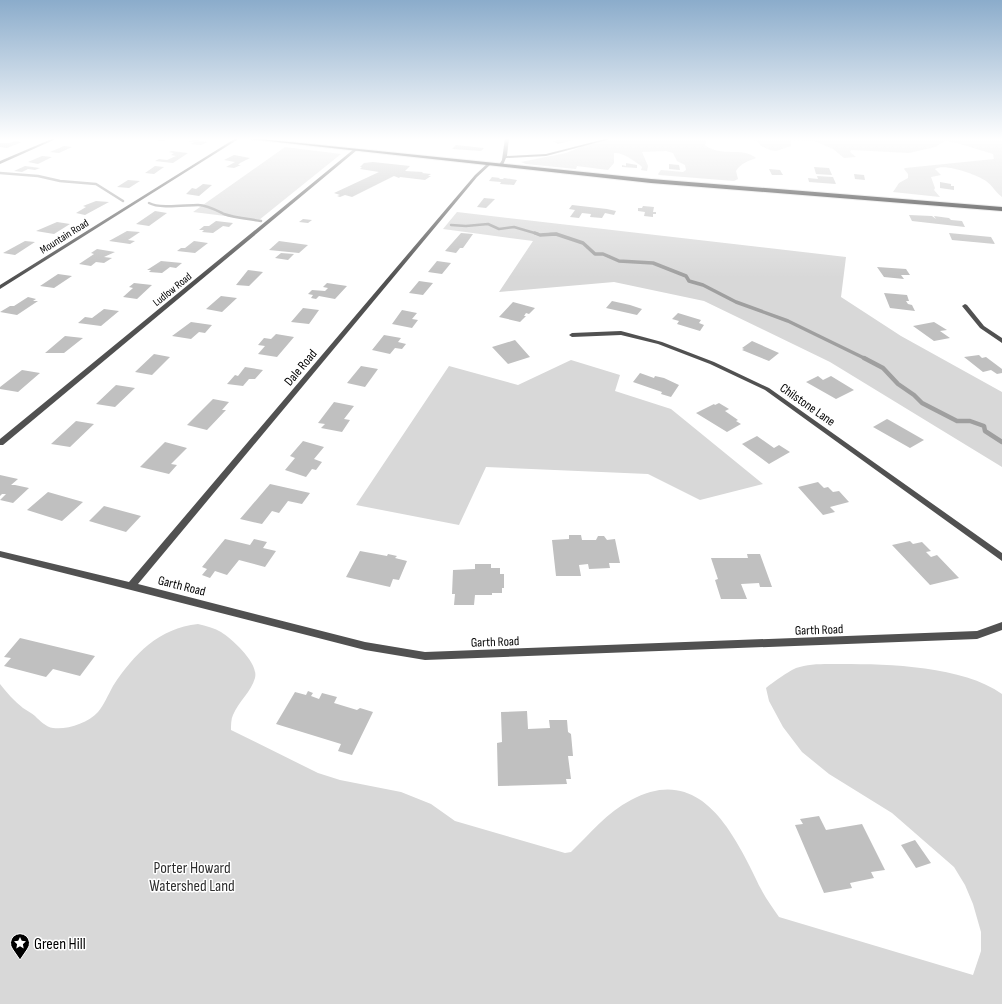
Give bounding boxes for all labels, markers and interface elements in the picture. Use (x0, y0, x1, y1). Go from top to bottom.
street label: Mountain Road (38, 216, 91, 256)
street label: Ludlow Road (150, 270, 195, 309)
street label: Dale Road (281, 346, 321, 389)
street label: Chilstone Lane (777, 380, 838, 430)
street label: Garth Road (156, 572, 207, 600)
street label: Garth Road (794, 621, 844, 639)
street label: Garth Road (470, 633, 520, 651)
park label: Porter Howard Watershed Land (149, 859, 235, 896)
place icon: Green Hill (9, 932, 31, 960)
place label: Green Hill (34, 935, 86, 954)

